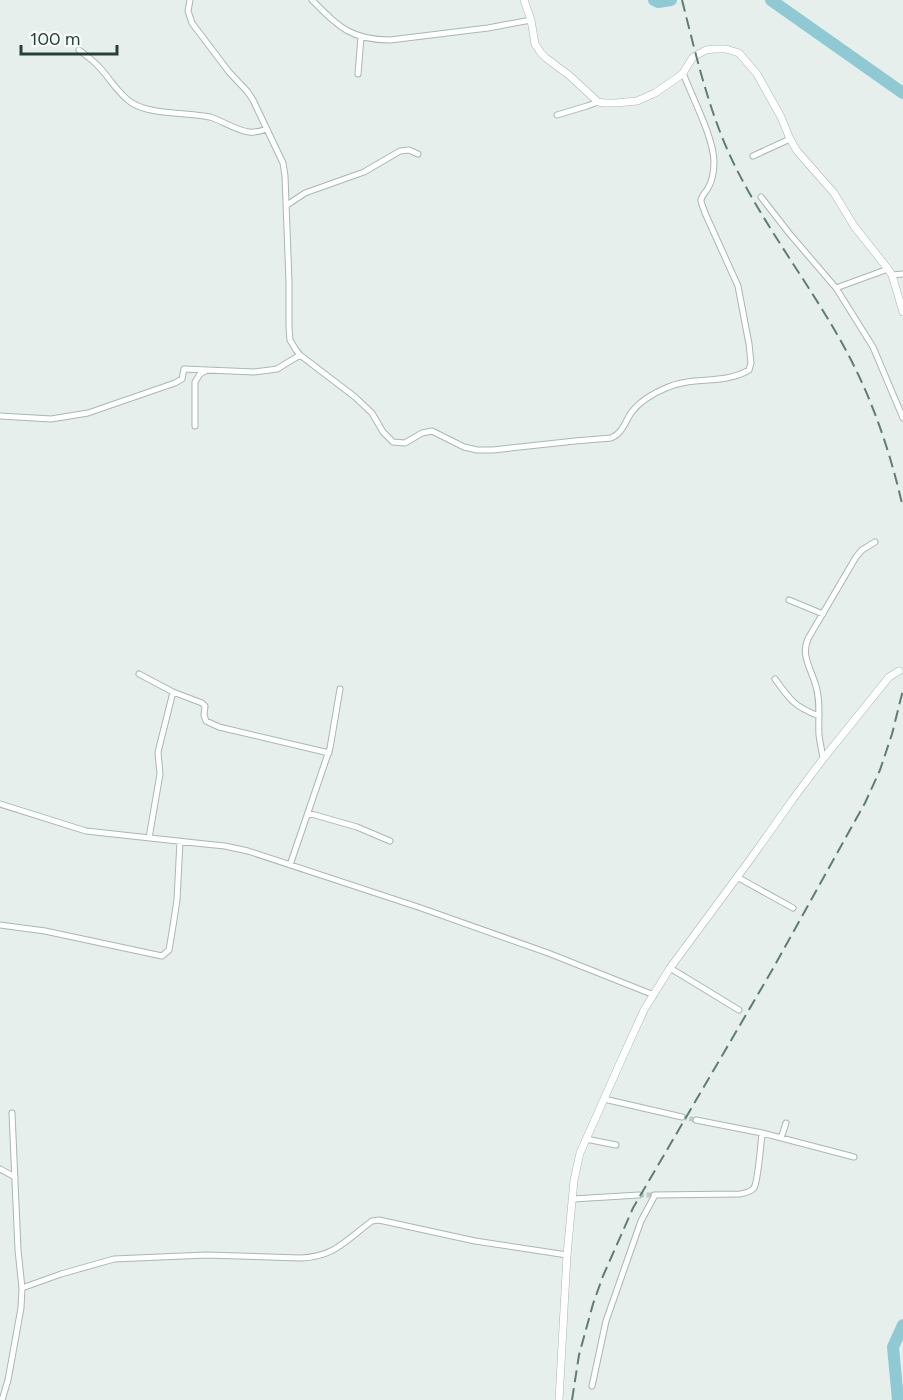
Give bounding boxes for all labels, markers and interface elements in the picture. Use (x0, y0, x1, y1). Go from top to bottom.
scale bar (21, 18, 117, 56)
text: 100 m (30, 28, 80, 50)

